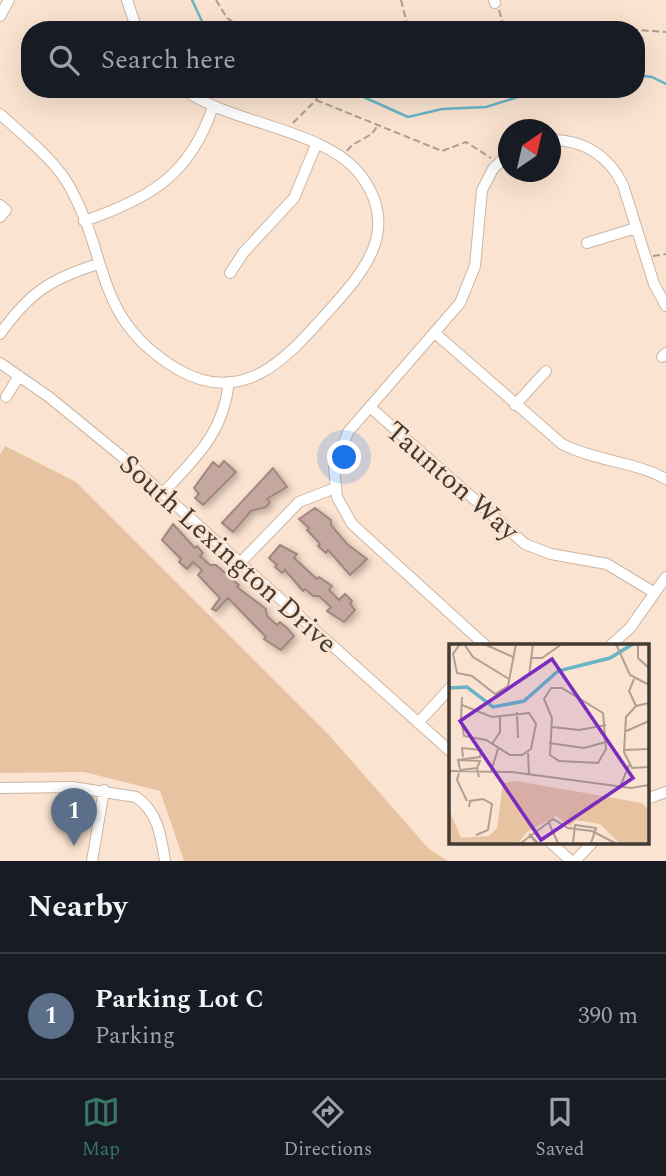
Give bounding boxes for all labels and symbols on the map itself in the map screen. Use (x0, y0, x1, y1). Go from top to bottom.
north arrow (498, 119, 561, 182)
street label: Taunton Way (375, 411, 530, 553)
your location (327, 440, 361, 474)
street label: South Lexington Drive (109, 444, 347, 664)
inset map (449, 644, 648, 844)
pin: 1 (51, 788, 97, 846)

